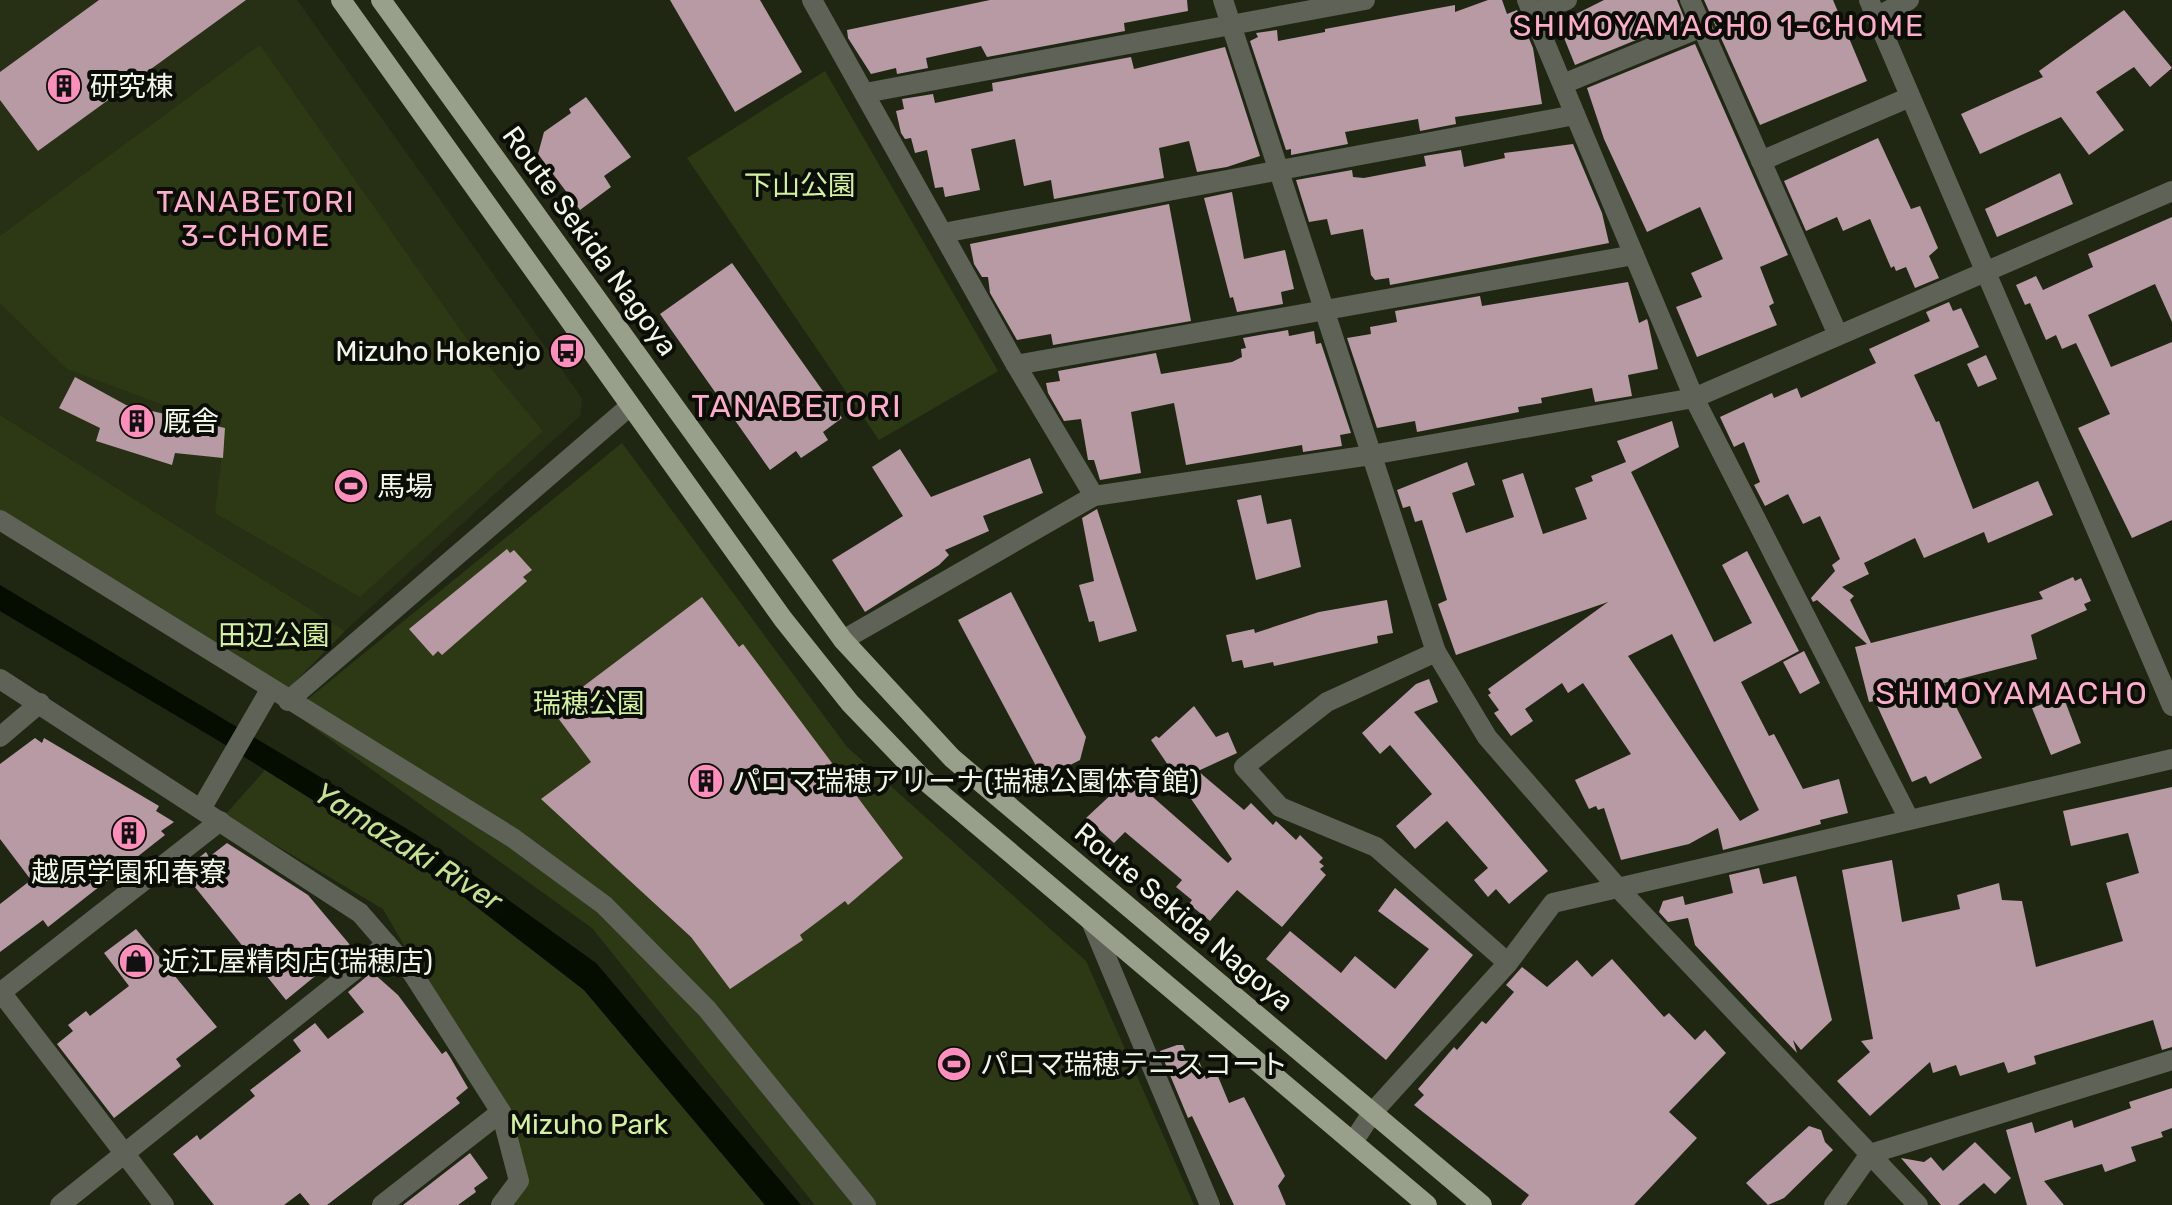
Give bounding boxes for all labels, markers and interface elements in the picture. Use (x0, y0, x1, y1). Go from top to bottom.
district label: SHIMOYAMACHO 1-CHOME (1513, 8, 1925, 44)
building icon: 研究棟 (45, 67, 83, 105)
place label: 研究棟 (90, 70, 174, 103)
street label: Route Sekida Nagoya (496, 120, 684, 362)
park label: 下山公園 (744, 169, 856, 202)
district label: TANABETORI 3-CHOME (156, 184, 356, 254)
bus stop icon: Mizuho Hokenjo (548, 332, 586, 370)
place label: Mizuho Hokenjo (335, 335, 541, 368)
district label: TANABETORI (691, 387, 903, 425)
building icon: 厩舎 (118, 402, 156, 440)
place label: 厩舎 (163, 405, 219, 438)
sports icon: 馬場 (332, 467, 370, 505)
place label: 馬場 (377, 470, 433, 503)
park label: 田辺公園 (218, 619, 330, 652)
district label: SHIMOYAMACHO (1875, 674, 2149, 712)
park label: 瑞穂公園 (533, 687, 645, 720)
building icon: パロマ瑞穂アリーナ(瑞穂公園体育館) (687, 762, 725, 800)
place label: パロマ瑞穂アリーナ(瑞穂公園体育館) (732, 765, 1199, 798)
water label: Yamazaki River (307, 775, 510, 920)
building icon: 越原学園和春寮 (110, 814, 148, 852)
street label: Route Sekida Nagoya (1068, 816, 1300, 1018)
place label: 越原学園和春寮 (31, 856, 227, 889)
shop icon: 近江屋精肉店(瑞穂店) (117, 942, 155, 980)
place label: 近江屋精肉店(瑞穂店) (162, 945, 433, 978)
sports icon: パロマ瑞穂テニスコート (935, 1045, 973, 1083)
place label: パロマ瑞穂テニスコート (980, 1048, 1288, 1081)
park label: Mizuho Park (510, 1108, 669, 1141)

